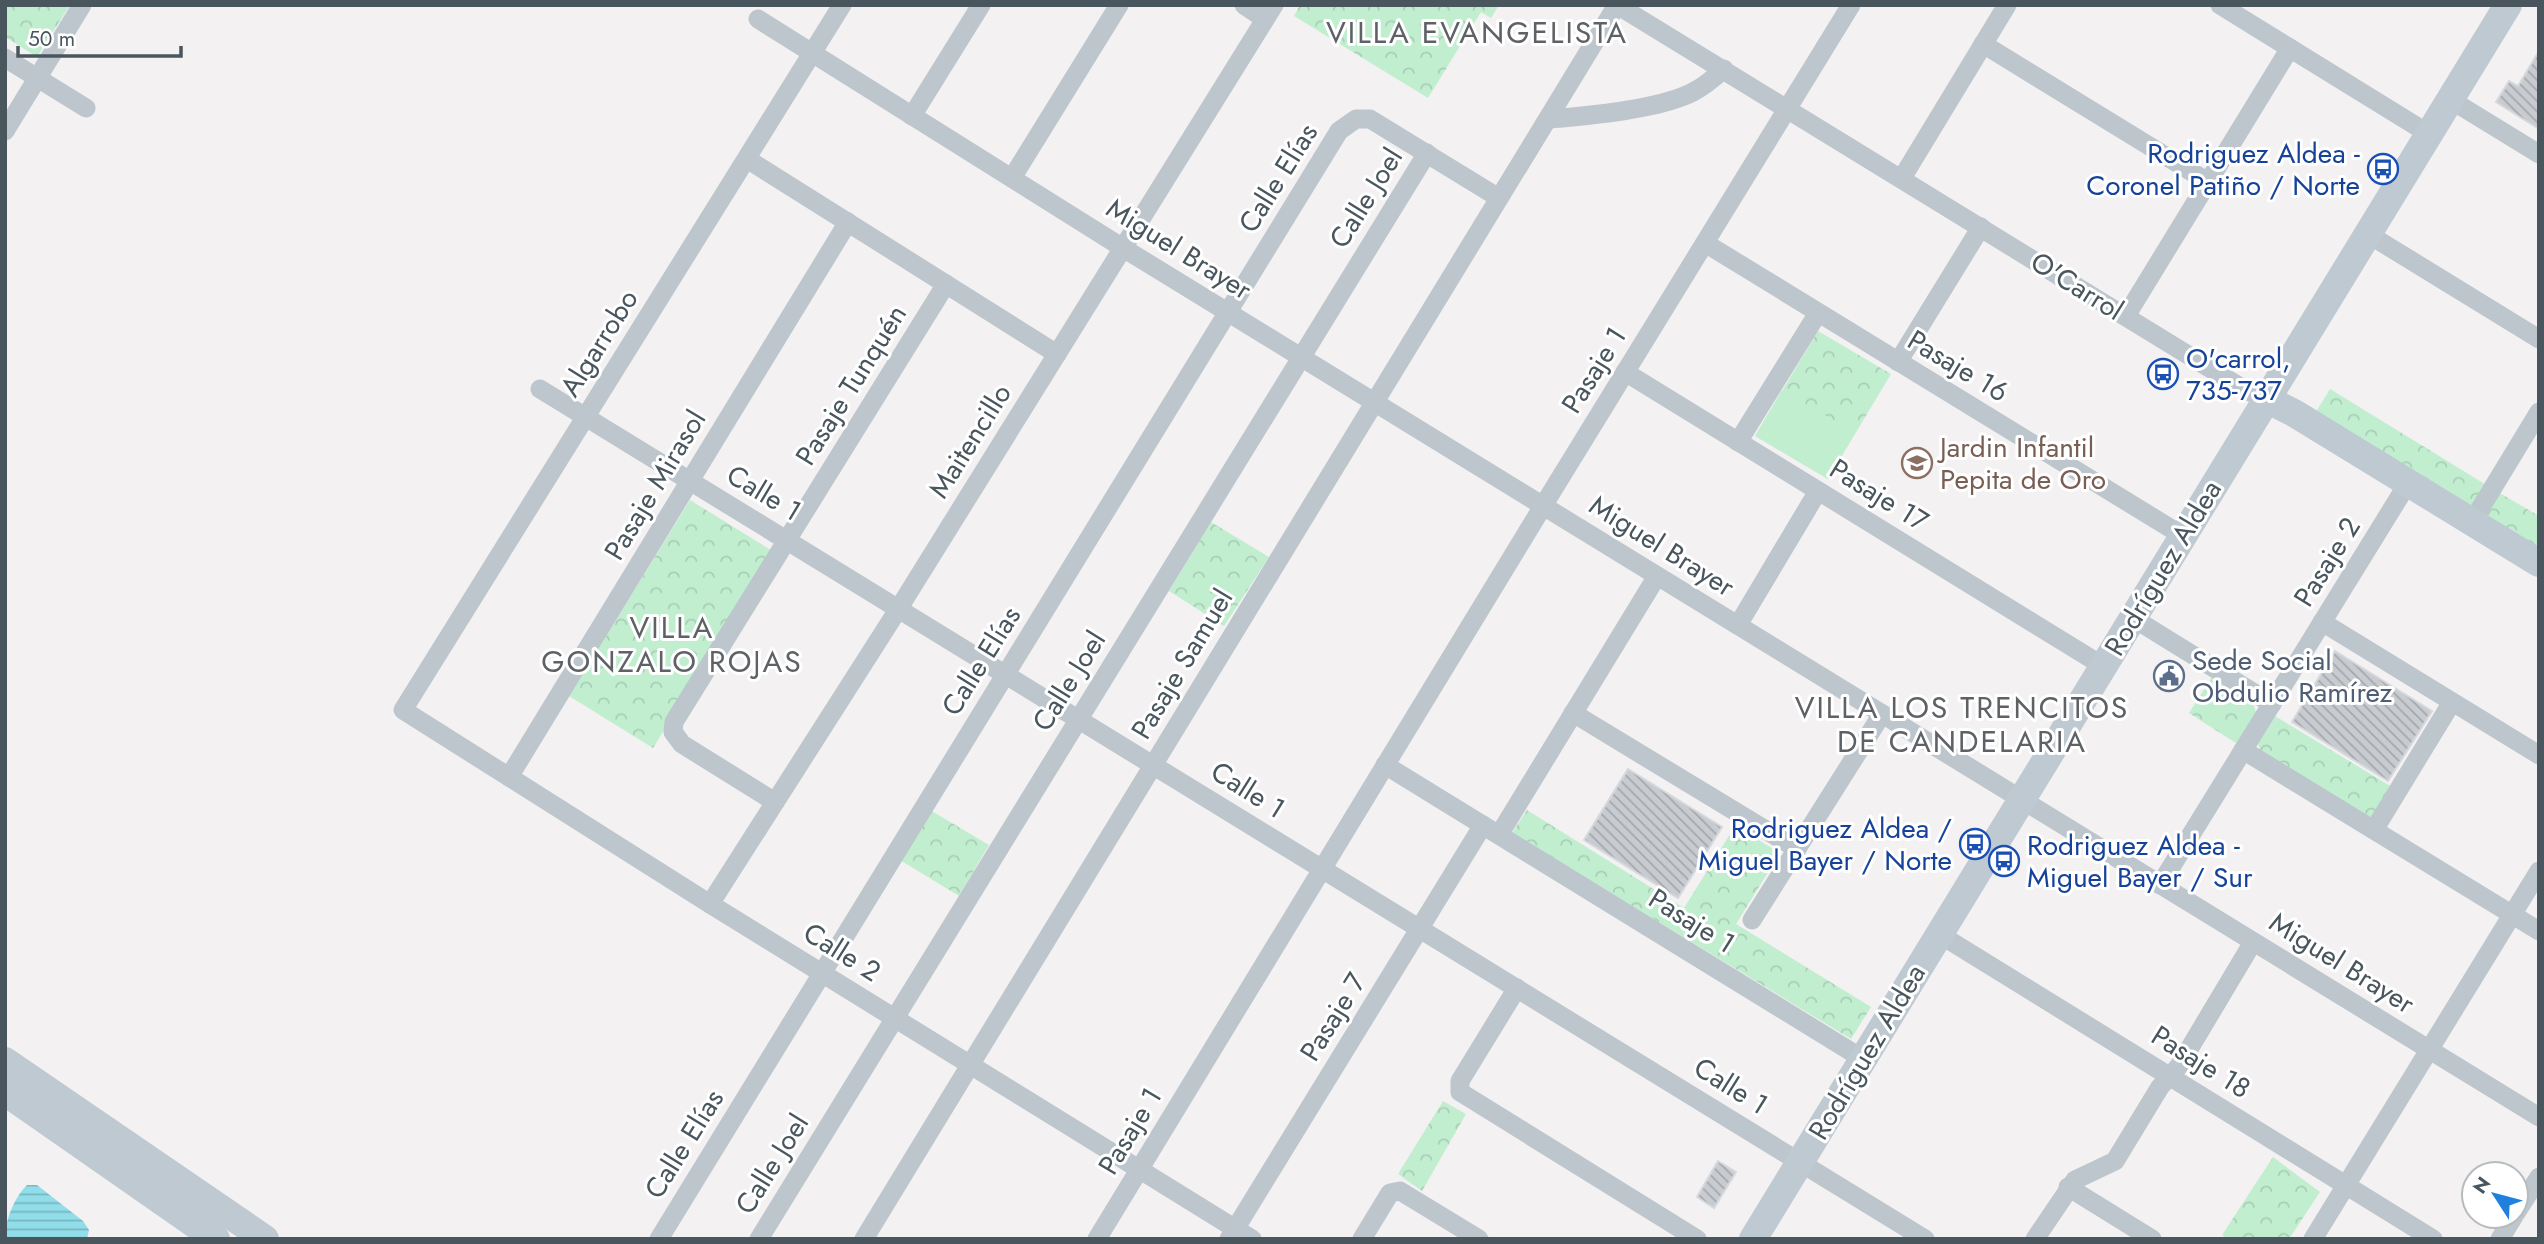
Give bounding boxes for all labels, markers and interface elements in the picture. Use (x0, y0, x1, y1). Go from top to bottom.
district label: VILLA EVANGELISTA (1326, 11, 1628, 54)
scale bar (18, 14, 180, 58)
text: 50 m (28, 24, 75, 54)
street label: Calle Elías (1228, 115, 1328, 241)
place label: Rodriguez Aldea - Coronel Patiño / Norte (2086, 133, 2360, 206)
street label: Calle Joel (1319, 140, 1413, 256)
bus stop icon: Rodriguez Aldea - Coronel Patiño / Norte (2366, 152, 2400, 186)
street label: Miguel Brayer (1098, 188, 1260, 310)
street label: O'Carrol (2023, 241, 2131, 331)
street label: Algarrobo (550, 281, 648, 405)
street label: Pasaje Tunquén (785, 297, 917, 473)
street label: Pasaje 1 (1551, 319, 1637, 421)
street label: Pasaje 16 (1900, 320, 2016, 412)
place label: O'carrol, 735-737 (2186, 338, 2291, 411)
bus stop icon: O'carrol, 735-737 (2146, 357, 2180, 391)
street label: Maitencillo (919, 376, 1021, 506)
street label: Pasaje Mirasol (594, 402, 716, 568)
place label: Jardin Infantil Pepita de Oro (1936, 427, 2106, 500)
school or university icon: Jardin Infantil Pepita de Oro (1900, 446, 1934, 480)
street label: Pasaje 17 (1822, 449, 1937, 542)
street label: Calle 1 (719, 455, 809, 531)
street label: Rodríguez Aldea (2094, 472, 2232, 664)
street label: Miguel Brayer (1581, 485, 1743, 607)
street label: Pasaje 2 (2284, 509, 2370, 615)
street label: Pasaje Samuel (1121, 581, 1243, 747)
street label: Calle Elías (931, 598, 1031, 724)
district label: VILLA GONZALO ROJAS (541, 606, 803, 683)
street label: Calle Joel (1022, 623, 1116, 739)
place label: Sede Social Obdulio Ramírez (2192, 640, 2393, 713)
public building icon: Sede Social Obdulio Ramírez (2152, 659, 2186, 693)
district label: VILLA LOS TRENCITOS DE CANDELARIA (1795, 686, 2129, 763)
street label: Calle 1 (1203, 751, 1293, 829)
place label: Rodriguez Aldea / Miguel Bayer / Norte (1698, 808, 1952, 881)
place label: Rodriguez Aldea - Miguel Bayer / Sur (2027, 825, 2253, 898)
bus stop icon: Rodriguez Aldea / Miguel Bayer / Norte (1958, 827, 1992, 861)
bus stop icon: Rodriguez Aldea - Miguel Bayer / Sur (1987, 844, 2021, 878)
street label: Pasaje 1 (1641, 878, 1743, 964)
street label: Miguel Brayer (2261, 902, 2423, 1024)
street label: Calle 2 (795, 912, 889, 992)
street label: Rodríguez Aldea (1798, 956, 1936, 1148)
street label: Pasaje 7 (1290, 965, 1376, 1069)
street label: Pasaje 18 (2143, 1015, 2259, 1109)
street label: Calle 1 (1686, 1047, 1776, 1125)
street label: Pasaje 1 (1088, 1080, 1172, 1182)
street label: Calle Elías (634, 1081, 734, 1207)
street label: Calle Joel (725, 1106, 819, 1222)
north arrow (2460, 1160, 2530, 1230)
text: N (2466, 1171, 2497, 1199)

